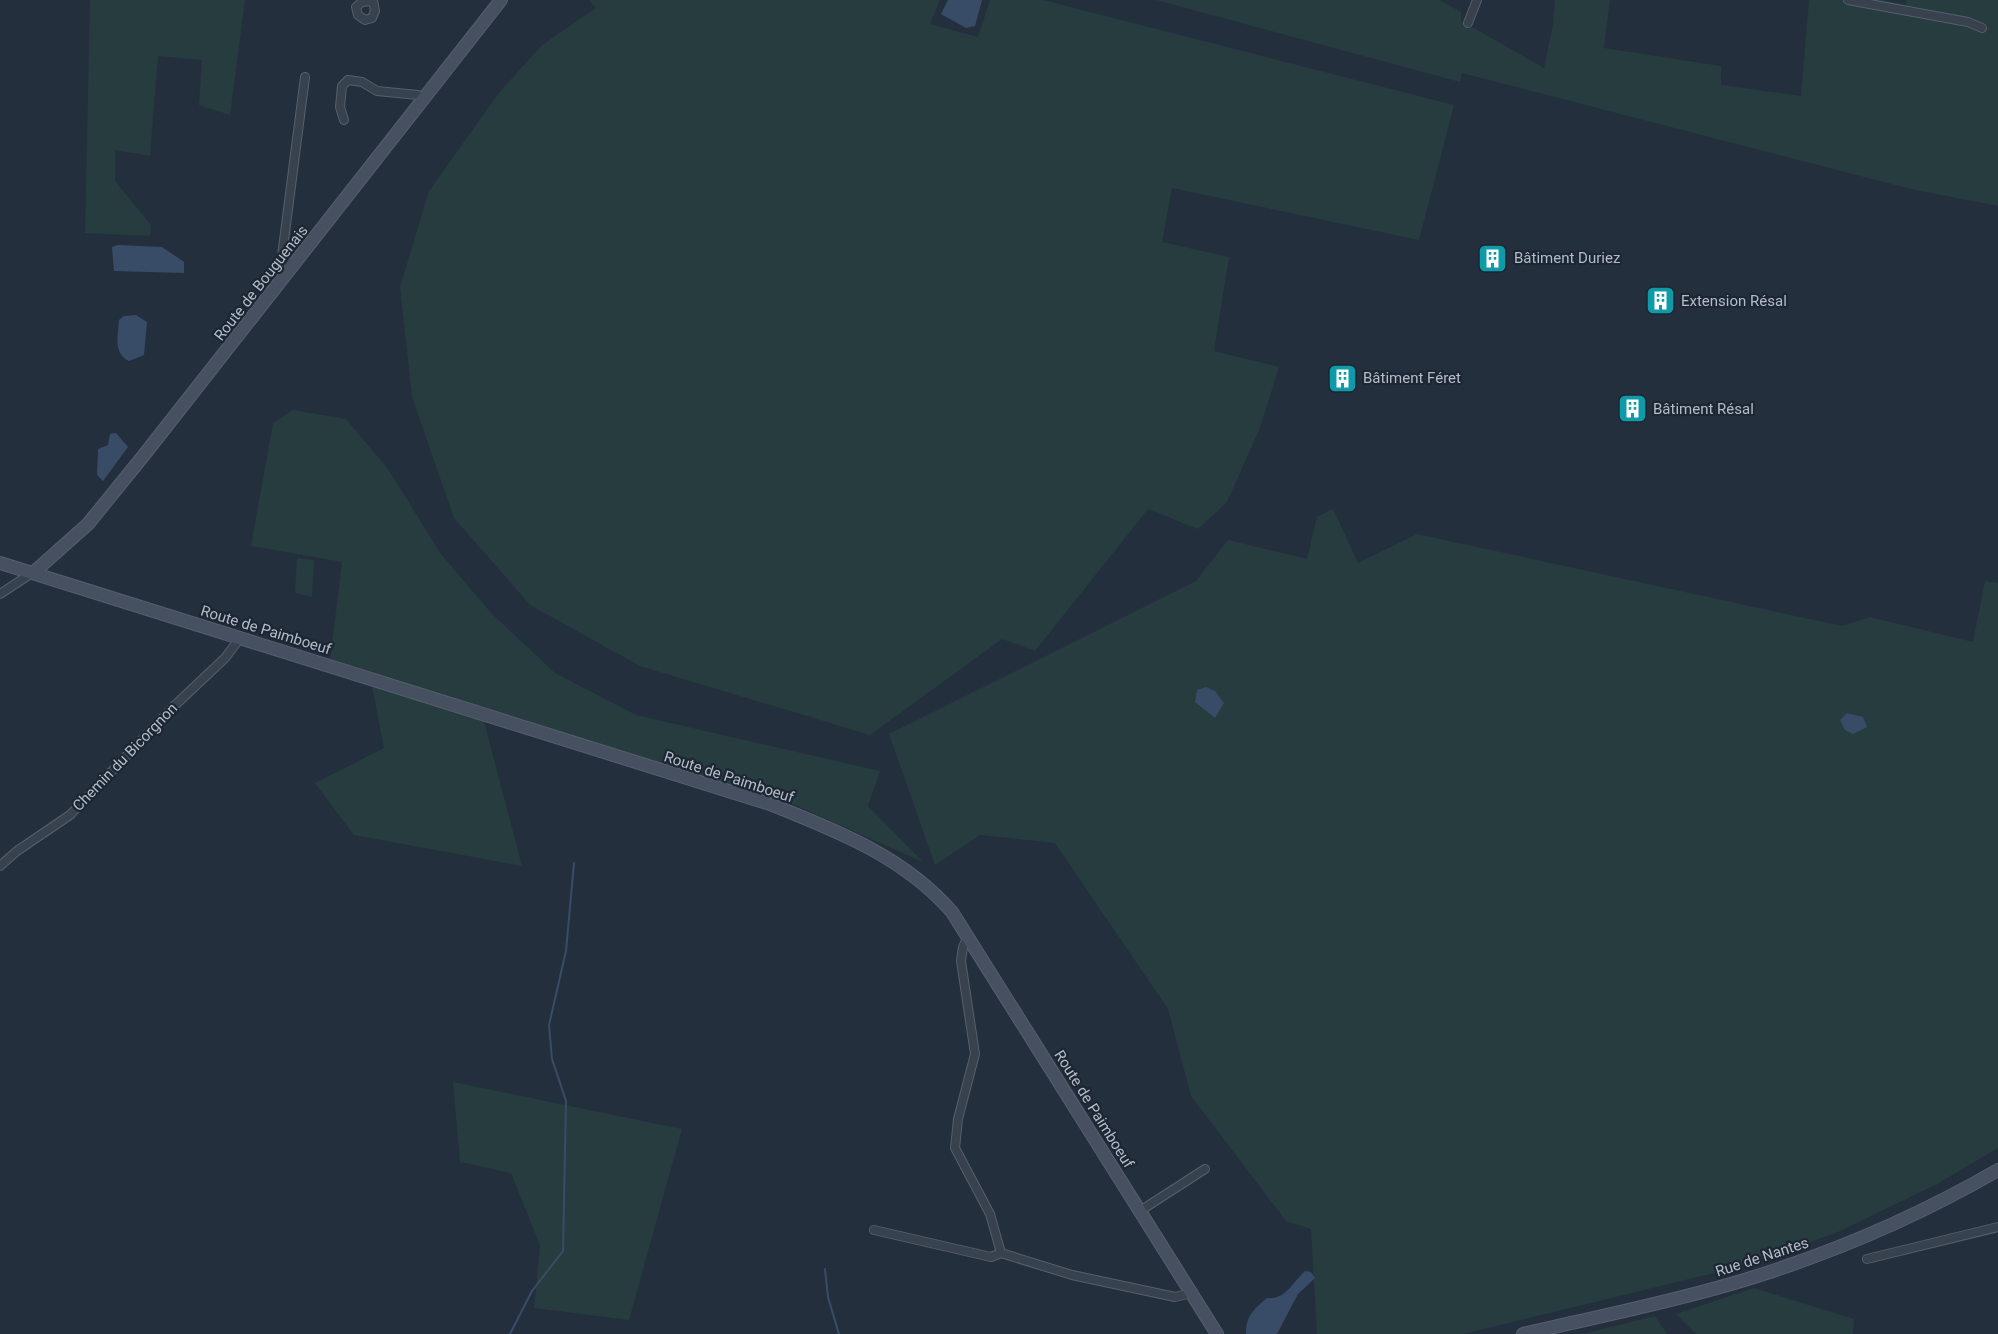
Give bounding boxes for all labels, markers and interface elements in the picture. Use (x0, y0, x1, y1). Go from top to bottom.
street label: Route de Bouguenais (210, 222, 312, 344)
building icon: Bâtiment Duriez (1477, 242, 1509, 274)
place label: Bâtiment Duriez (1514, 249, 1620, 267)
building icon: Extension Résal (1644, 285, 1676, 317)
place label: Extension Résal (1681, 292, 1787, 310)
building icon: Bâtiment Féret (1326, 362, 1358, 394)
place label: Bâtiment Féret (1363, 369, 1461, 387)
building icon: Bâtiment Résal (1616, 393, 1648, 425)
place label: Bâtiment Résal (1653, 400, 1754, 418)
street label: Route de Paimboeuf (199, 602, 334, 659)
street label: Chemin du Bicorgnon (69, 699, 181, 815)
street label: Route de Paimboeuf (662, 747, 797, 807)
street label: Route de Paimboeuf (1050, 1047, 1138, 1172)
street label: Rue de Nantes (1713, 1233, 1811, 1281)

